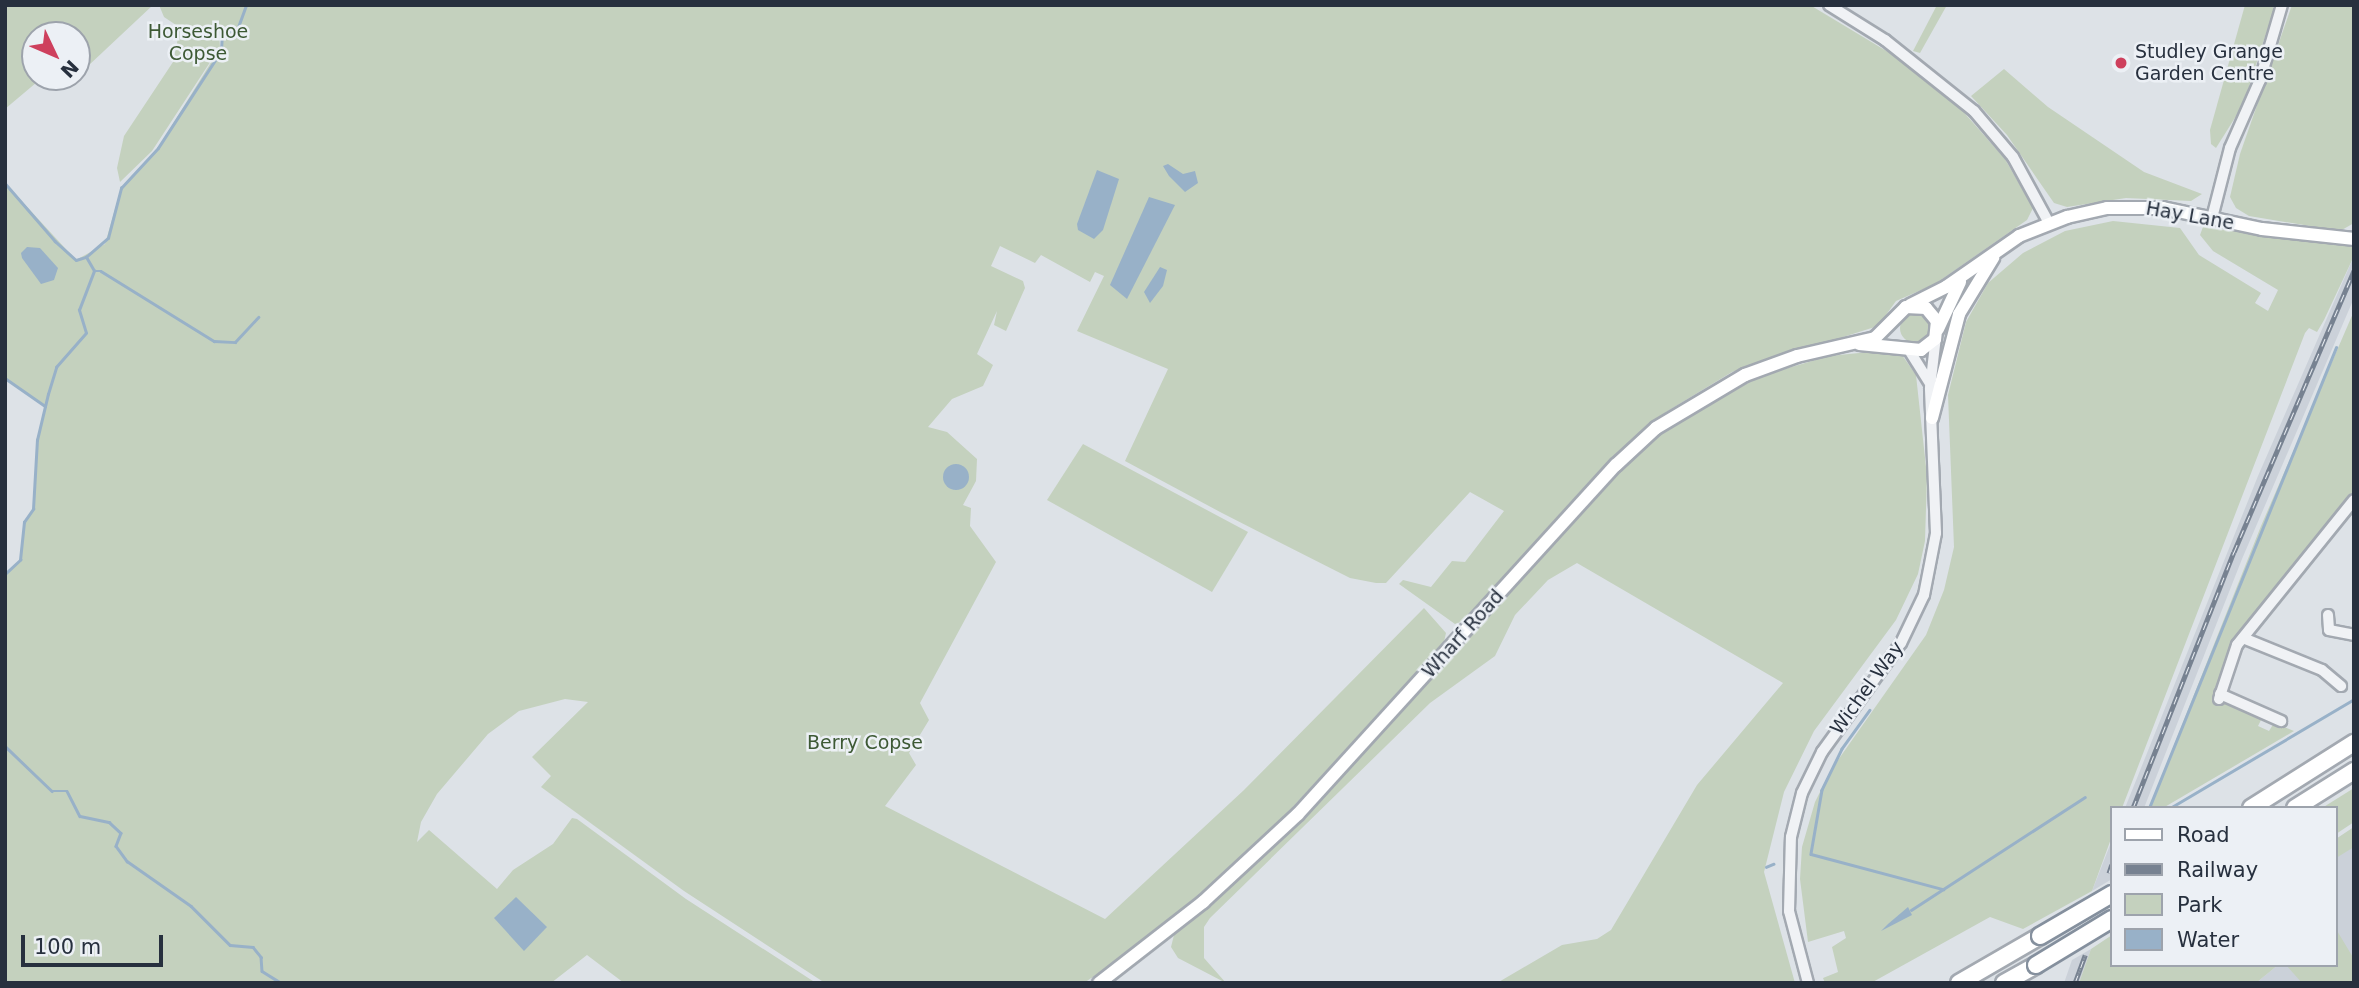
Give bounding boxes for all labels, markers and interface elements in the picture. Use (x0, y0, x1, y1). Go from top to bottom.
north arrow (21, 21, 91, 91)
park label: Horseshoe Copse (148, 21, 248, 65)
place label: Studley Grange Garden Centre (2135, 41, 2283, 85)
marker: Studley Grange Garden Centre (2113, 55, 2129, 71)
text: N (56, 56, 83, 83)
street label: Hay Lane (2144, 197, 2236, 235)
street label: Wharf Road (1417, 585, 1509, 683)
street label: Wichel Way (1826, 637, 1908, 739)
park label: Berry Copse (807, 732, 923, 754)
legend (2110, 806, 2338, 967)
text: Road (2177, 823, 2230, 847)
text: Railway (2177, 858, 2258, 882)
text: Park (2177, 893, 2222, 917)
scale bar (24, 922, 166, 966)
text: Water (2177, 928, 2239, 952)
text: 100 m (34, 935, 101, 959)

